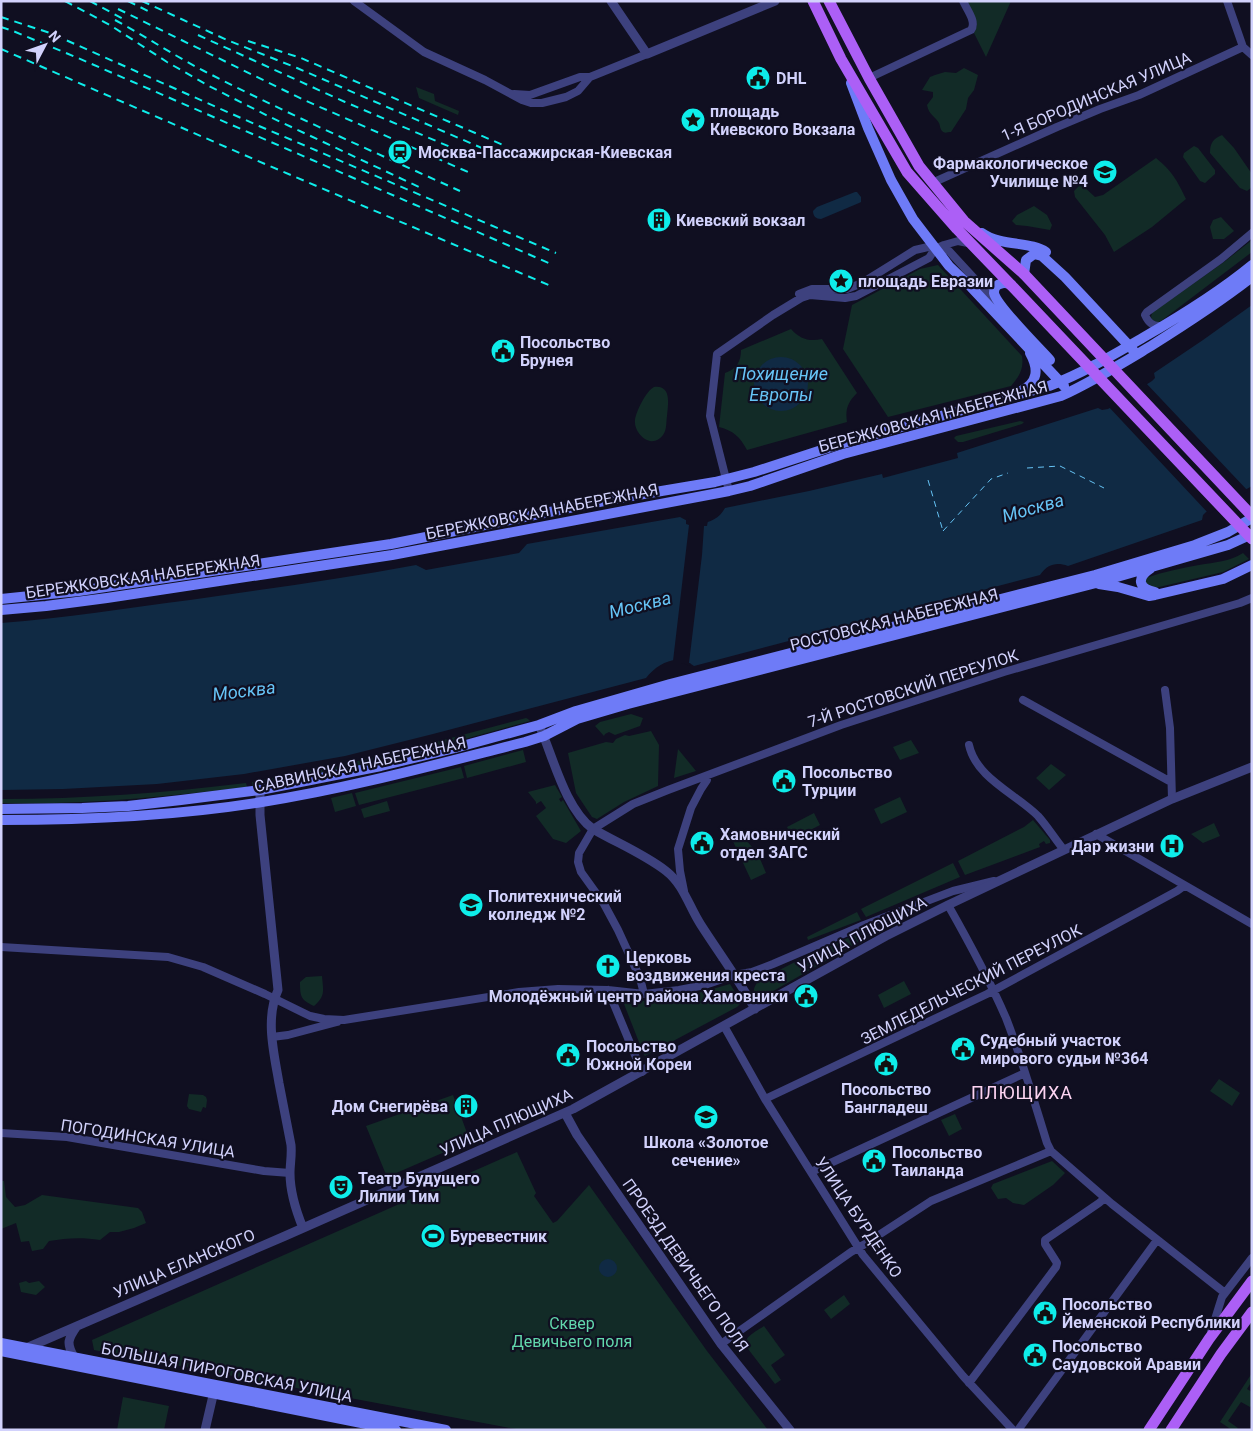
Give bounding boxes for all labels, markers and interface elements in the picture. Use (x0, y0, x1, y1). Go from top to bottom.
north arrow (20, 20, 70, 70)
text: N (46, 27, 64, 45)
street label: 1-Я БОРОДИНСКАЯ УЛИЦА (998, 48, 1194, 145)
public building icon: DHL (745, 65, 771, 91)
place label: DHL (776, 69, 807, 88)
place label: площадь Киевского Вокзала (710, 102, 856, 139)
place icon: площадь Киевского Вокзала (680, 107, 706, 133)
station icon: Москва-Пассажирская-Киевская (387, 139, 413, 165)
place label: Москва-Пассажирская-Киевская (418, 143, 672, 162)
place label: Фармакологическое Училище №4 (933, 154, 1088, 191)
school or university icon: Фармакологическое Училище №4 (1092, 159, 1118, 185)
building icon: Киевский вокзал (646, 207, 672, 233)
place label: Киевский вокзал (676, 211, 805, 230)
place icon: площадь Евразии (828, 268, 854, 294)
place label: площадь Евразии (858, 272, 993, 291)
place label: Посольство Брунея (520, 333, 610, 370)
public building icon: Посольство Брунея (490, 338, 516, 364)
water label: Похищение Европы (734, 363, 828, 405)
street label: БЕРЕЖКОВСКАЯ НАБЕРЕЖНАЯ (817, 377, 1050, 456)
street label: БЕРЕЖКОВСКАЯ НАБЕРЕЖНАЯ (424, 480, 660, 543)
water label: Москва (1000, 489, 1066, 526)
street label: БЕРЕЖКОВСКАЯ НАБЕРЕЖНАЯ (25, 551, 261, 602)
street label: РОСТОВСКАЯ НАБЕРЕЖНАЯ (788, 584, 1000, 655)
water label: Москва (607, 587, 673, 622)
street label: 7-Й РОСТОВСКИЙ ПЕРЕУЛОК (806, 645, 1021, 731)
water label: Москва (211, 676, 277, 705)
street label: САВВИНСКАЯ НАБЕРЕЖНАЯ (253, 733, 468, 796)
place label: Посольство Турции (802, 763, 892, 800)
public building icon: Посольство Турции (771, 768, 797, 794)
place label: Хамовнический отдел ЗАГС (720, 825, 840, 862)
public building icon: Хамовнический отдел ЗАГС (689, 830, 715, 856)
hospital icon: Дар жизни (1159, 833, 1185, 859)
place label: Дар жизни (1071, 837, 1154, 856)
place label: Политехнический колледж №2 (488, 887, 622, 924)
school or university icon: Политехнический колледж №2 (458, 892, 484, 918)
street label: УЛИЦА ПЛЮЩИХА (795, 892, 930, 976)
street label: ЗЕМЛЕДЕЛЬЧЕСКИЙ ПЕРЕУЛОК (858, 920, 1085, 1049)
place label: Церковь воздвижения креста (626, 948, 786, 985)
church icon: Церковь воздвижения креста (595, 953, 621, 979)
public building icon: Молодёжный центр района Хамовники (793, 983, 819, 1009)
place label: Молодёжный центр района Хамовники (489, 987, 788, 1006)
place label: Судебный участок мирового судьи №364 (980, 1031, 1149, 1068)
public building icon: Судебный участок мирового судьи №364 (950, 1036, 976, 1062)
place label: Посольство Южной Кореи (586, 1037, 692, 1074)
public building icon: Посольство Южной Кореи (555, 1042, 581, 1068)
public building icon: Посольство Бангладеш (873, 1051, 899, 1077)
place label: Посольство Бангладеш (841, 1080, 931, 1117)
district label: ПЛЮЩИХА (971, 1082, 1073, 1103)
street label: УЛИЦА ПЛЮЩИХА (437, 1084, 576, 1160)
building icon: Дом Снегирёва (453, 1093, 479, 1119)
place label: Дом Снегирёва (332, 1097, 448, 1116)
school or university icon: Школа «Золотое сечение» (693, 1104, 719, 1130)
street label: ПОГОДИНСКАЯ УЛИЦА (59, 1115, 237, 1162)
place label: Школа «Золотое сечение» (644, 1133, 769, 1170)
place label: Посольство Таиланда (892, 1143, 982, 1180)
public building icon: Посольство Таиланда (861, 1148, 887, 1174)
street label: УЛИЦА БУРДЕНКО (811, 1153, 906, 1281)
place label: Театр Будущего Лилии Тим (358, 1169, 480, 1206)
theatre icon: Театр Будущего Лилии Тим (328, 1174, 354, 1200)
street label: ПРОЕЗД ДЕВИЧЬЕГО ПОЛЯ (619, 1175, 753, 1355)
sports icon: Буревестник (420, 1223, 446, 1249)
street label: УЛИЦА ЕЛАНСКОГО (111, 1225, 258, 1302)
place label: Буревестник (450, 1227, 548, 1246)
place label: Посольство Йеменской Республики (1062, 1295, 1240, 1332)
public building icon: Посольство Йеменской Республики (1032, 1300, 1058, 1326)
park label: Сквер Девичьего поля (512, 1314, 632, 1351)
place label: Посольство Саудовской Аравии (1052, 1337, 1201, 1374)
street label: БОЛЬШАЯ ПИРОГОВСКАЯ УЛИЦА (100, 1339, 355, 1406)
public building icon: Посольство Саудовской Аравии (1022, 1342, 1048, 1368)

